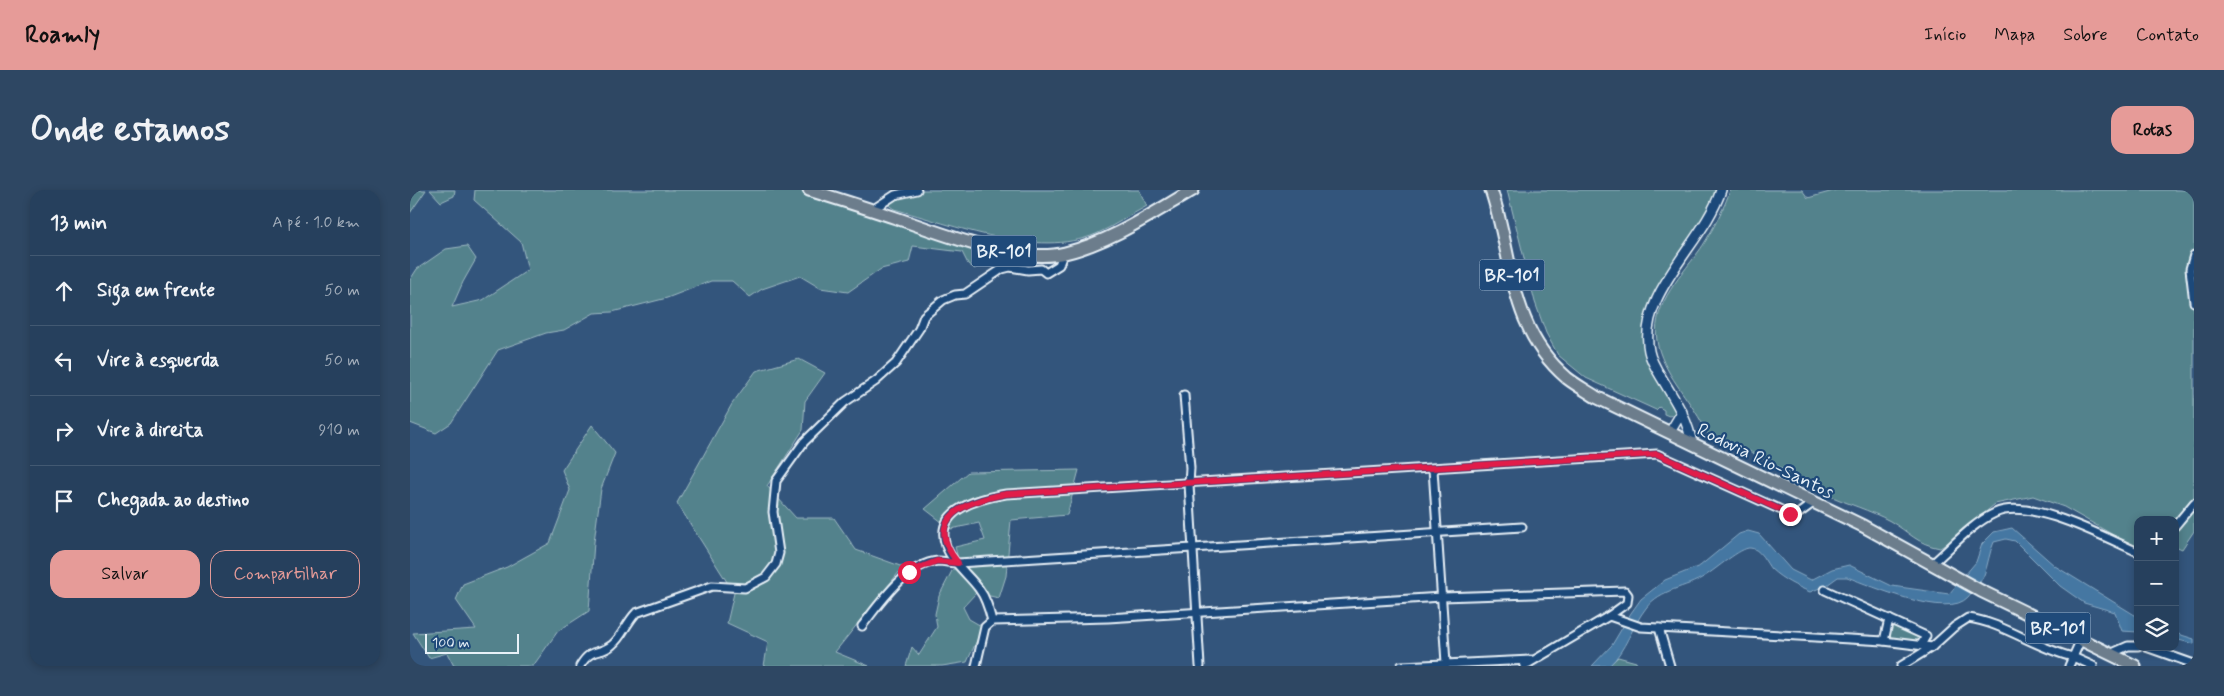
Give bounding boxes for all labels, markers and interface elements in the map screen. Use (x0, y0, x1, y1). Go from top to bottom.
text: Roamly (25, 20, 100, 51)
text: Início (1924, 23, 1966, 47)
text: Mapa (1994, 23, 2035, 47)
text: Sobre (2063, 23, 2108, 47)
text: Contato (2136, 23, 2199, 47)
button: Rotas (2111, 106, 2194, 154)
text: Onde estamos (30, 107, 230, 153)
text: 13 min (50, 209, 107, 237)
text: A pé · 1.0 km (272, 212, 360, 233)
road number: BR-101 (972, 236, 1036, 266)
road number: BR-101 (1480, 260, 1544, 290)
icon: ahead (50, 277, 78, 305)
text: Siga em frente (97, 278, 215, 303)
text: 50 m (324, 280, 360, 301)
icon: left (50, 347, 78, 375)
text: Vire à esquerda (97, 348, 219, 373)
text: 50 m (324, 350, 360, 371)
icon: right (50, 417, 78, 445)
street label: Rodovia Rio-Santos (1693, 417, 1838, 506)
text: Vire à direita (97, 418, 203, 443)
text: 910 m (319, 420, 360, 441)
icon: arrive (50, 487, 78, 515)
text: Chegada ao destino (97, 488, 249, 513)
route end (1779, 503, 1802, 526)
map controls (2134, 516, 2179, 651)
button: + (2134, 516, 2179, 561)
button: Salvar (50, 550, 200, 598)
button: Compartilhar (210, 550, 360, 598)
route start (898, 561, 921, 584)
button: − (2134, 561, 2179, 606)
button: layers (2134, 606, 2179, 651)
road number: BR-101 (2026, 612, 2090, 643)
scale bar (425, 631, 519, 654)
text: 100 m (432, 634, 470, 652)

